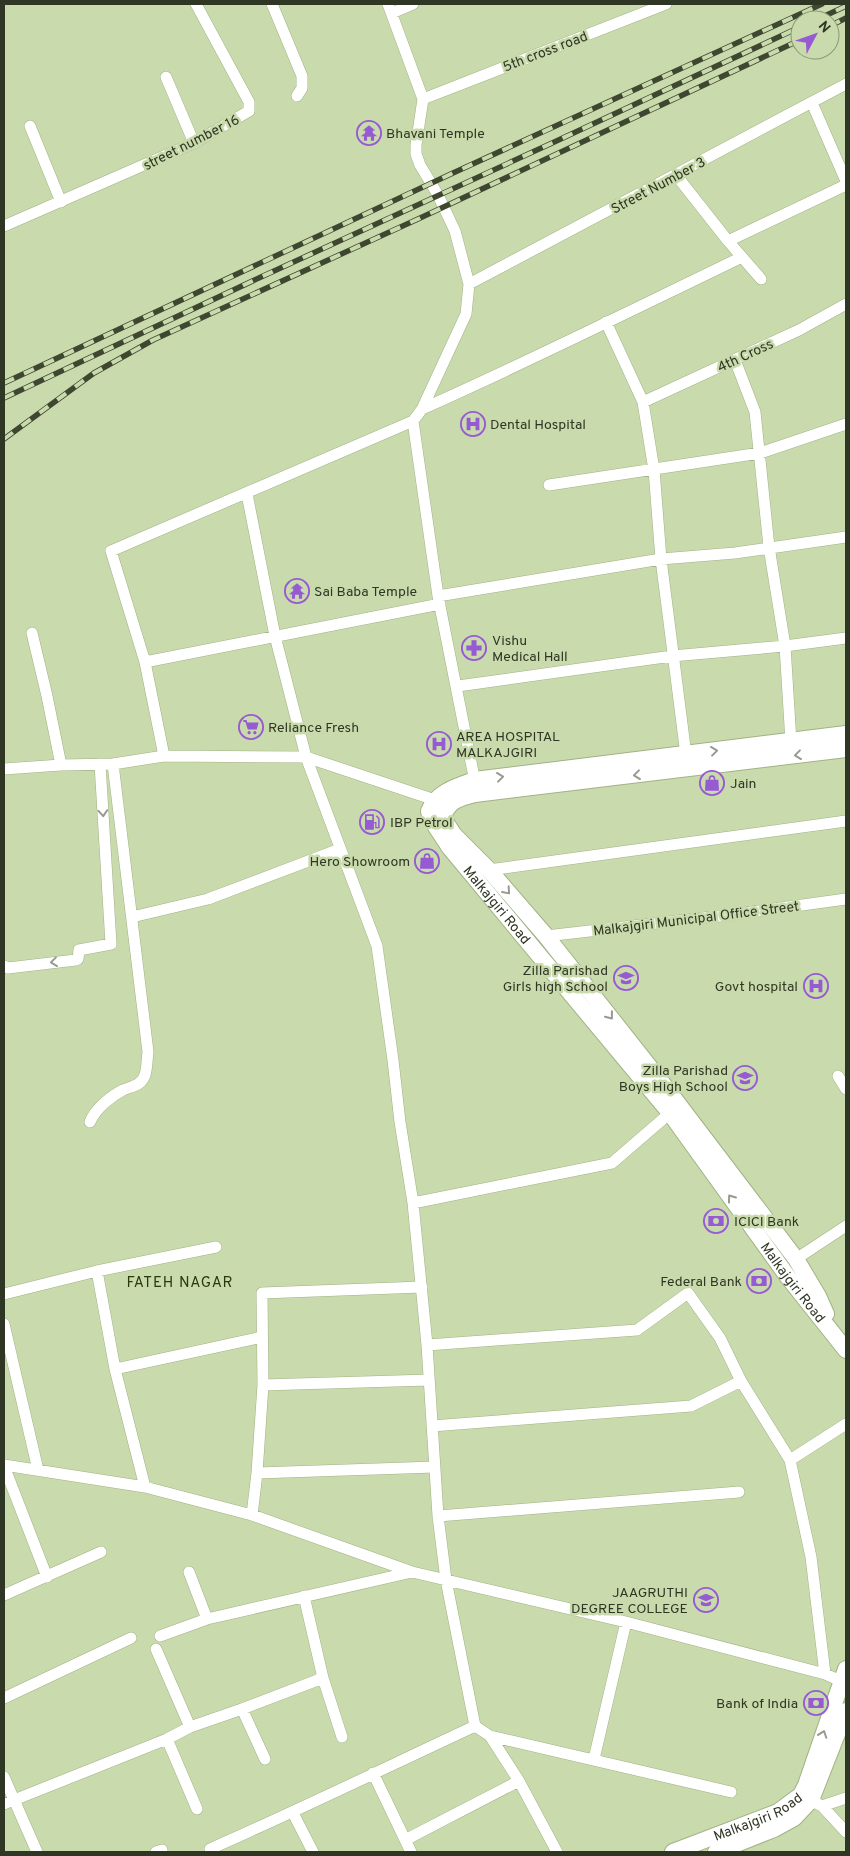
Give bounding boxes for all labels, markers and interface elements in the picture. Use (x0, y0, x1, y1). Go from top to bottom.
north arrow (790, 10, 840, 60)
text: N (814, 18, 833, 37)
street label: 5th cross road (501, 28, 590, 76)
street label: street number 16 (141, 112, 243, 175)
temple icon: Bhavani Temple (356, 120, 382, 146)
place label: Bhavani Temple (386, 126, 485, 143)
street label: Street Number 3 (609, 154, 709, 218)
street label: 4th Cross (715, 336, 776, 377)
hospital icon: Dental Hospital (460, 411, 486, 437)
place label: Dental Hospital (490, 417, 586, 434)
temple icon: Sai Baba Temple (284, 578, 310, 604)
place label: Sai Baba Temple (314, 584, 417, 601)
place label: Vishu Medical Hall (492, 633, 568, 666)
pharmacy icon: Vishu Medical Hall (461, 635, 487, 661)
supermarket icon: Reliance Fresh (238, 714, 264, 740)
place label: Reliance Fresh (268, 720, 359, 737)
place label: AREA HOSPITAL MALKAJGIRI (456, 729, 560, 762)
hospital icon: AREA HOSPITAL MALKAJGIRI (426, 731, 452, 757)
one-way arrow (710, 746, 718, 757)
one-way arrow (794, 750, 802, 760)
one-way arrow (632, 769, 640, 780)
shop icon: Jain (699, 770, 725, 796)
one-way arrow (497, 772, 505, 783)
place label: Jain (730, 776, 756, 793)
one-way arrow (97, 809, 108, 817)
fuel station icon: IBP Petrol (359, 809, 385, 835)
place label: IBP Petrol (390, 815, 453, 832)
shop icon: Hero Showroom (414, 848, 440, 874)
place label: Hero Showroom (309, 854, 410, 871)
street label: Malkajgiri Road (459, 863, 533, 948)
one-way arrow (501, 885, 510, 894)
street label: Malkajgiri Municipal Office Street (592, 898, 800, 941)
one-way arrow (50, 957, 58, 967)
place label: Zilla Parishad Girls high School (503, 963, 608, 996)
school or university icon: Zilla Parishad Girls high School (613, 965, 639, 991)
hospital icon: Govt hospital (803, 973, 829, 999)
place label: Govt hospital (715, 979, 798, 996)
one-way arrow (604, 1010, 612, 1019)
place label: Zilla Parishad Boys High School (619, 1063, 728, 1096)
school or university icon: Zilla Parishad Boys High School (732, 1065, 758, 1091)
one-way arrow (728, 1194, 737, 1204)
bank icon: ICICI Bank (703, 1208, 729, 1234)
place label: ICICI Bank (734, 1214, 799, 1231)
street label: Malkajgiri Road (756, 1240, 828, 1327)
bank icon: Federal Bank (746, 1268, 772, 1294)
district label: FATEH NAGAR (126, 1274, 234, 1293)
place label: Federal Bank (660, 1274, 742, 1291)
place label: JAAGRUTHI DEGREE COLLEGE (571, 1585, 688, 1618)
school or university icon: JAAGRUTHI DEGREE COLLEGE (693, 1587, 719, 1613)
bank icon: Bank of India (803, 1690, 829, 1716)
place label: Bank of India (716, 1696, 798, 1713)
one-way arrow (818, 1731, 828, 1739)
street label: Malkajgiri Road (711, 1790, 806, 1846)

